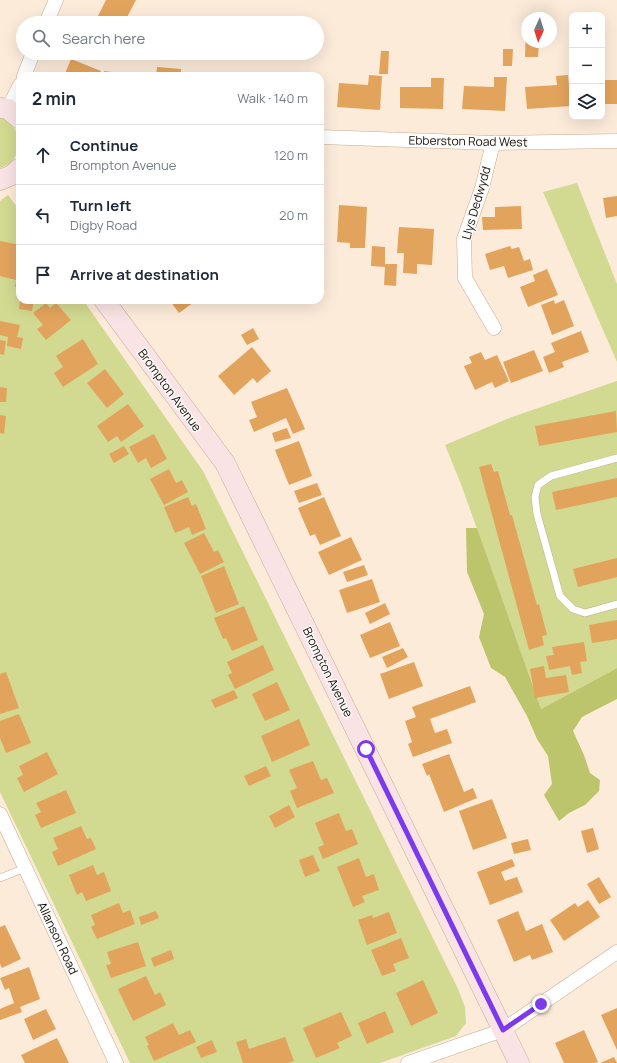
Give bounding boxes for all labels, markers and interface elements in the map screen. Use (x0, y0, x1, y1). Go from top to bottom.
north arrow (521, 12, 557, 48)
map controls (569, 12, 605, 120)
button: + (569, 12, 605, 48)
search box (16, 16, 324, 60)
icon: search (30, 27, 52, 49)
text: Search here (62, 28, 145, 49)
button: − (569, 48, 605, 84)
button: layers (569, 84, 605, 120)
text: 2 min (32, 87, 76, 110)
text: Walk · 140 m (237, 89, 308, 107)
street label: Ebberston Road West (408, 131, 528, 151)
text: Continue (70, 135, 138, 156)
icon: ahead (32, 144, 54, 166)
text: 120 m (274, 146, 308, 164)
text: Brompton Avenue (70, 156, 176, 174)
street label: Llys Dedwydd (457, 164, 495, 242)
text: Turn left (70, 195, 132, 216)
icon: left (32, 204, 54, 226)
text: 20 m (279, 206, 308, 224)
text: Digby Road (70, 216, 137, 234)
icon: arrive (32, 264, 54, 286)
text: Arrive at destination (70, 264, 219, 285)
street label: Brompton Avenue (134, 345, 206, 435)
street label: Brompton Avenue (299, 624, 357, 720)
route start (357, 740, 375, 758)
street label: Allanson Road (34, 899, 82, 977)
route end (532, 995, 550, 1013)

